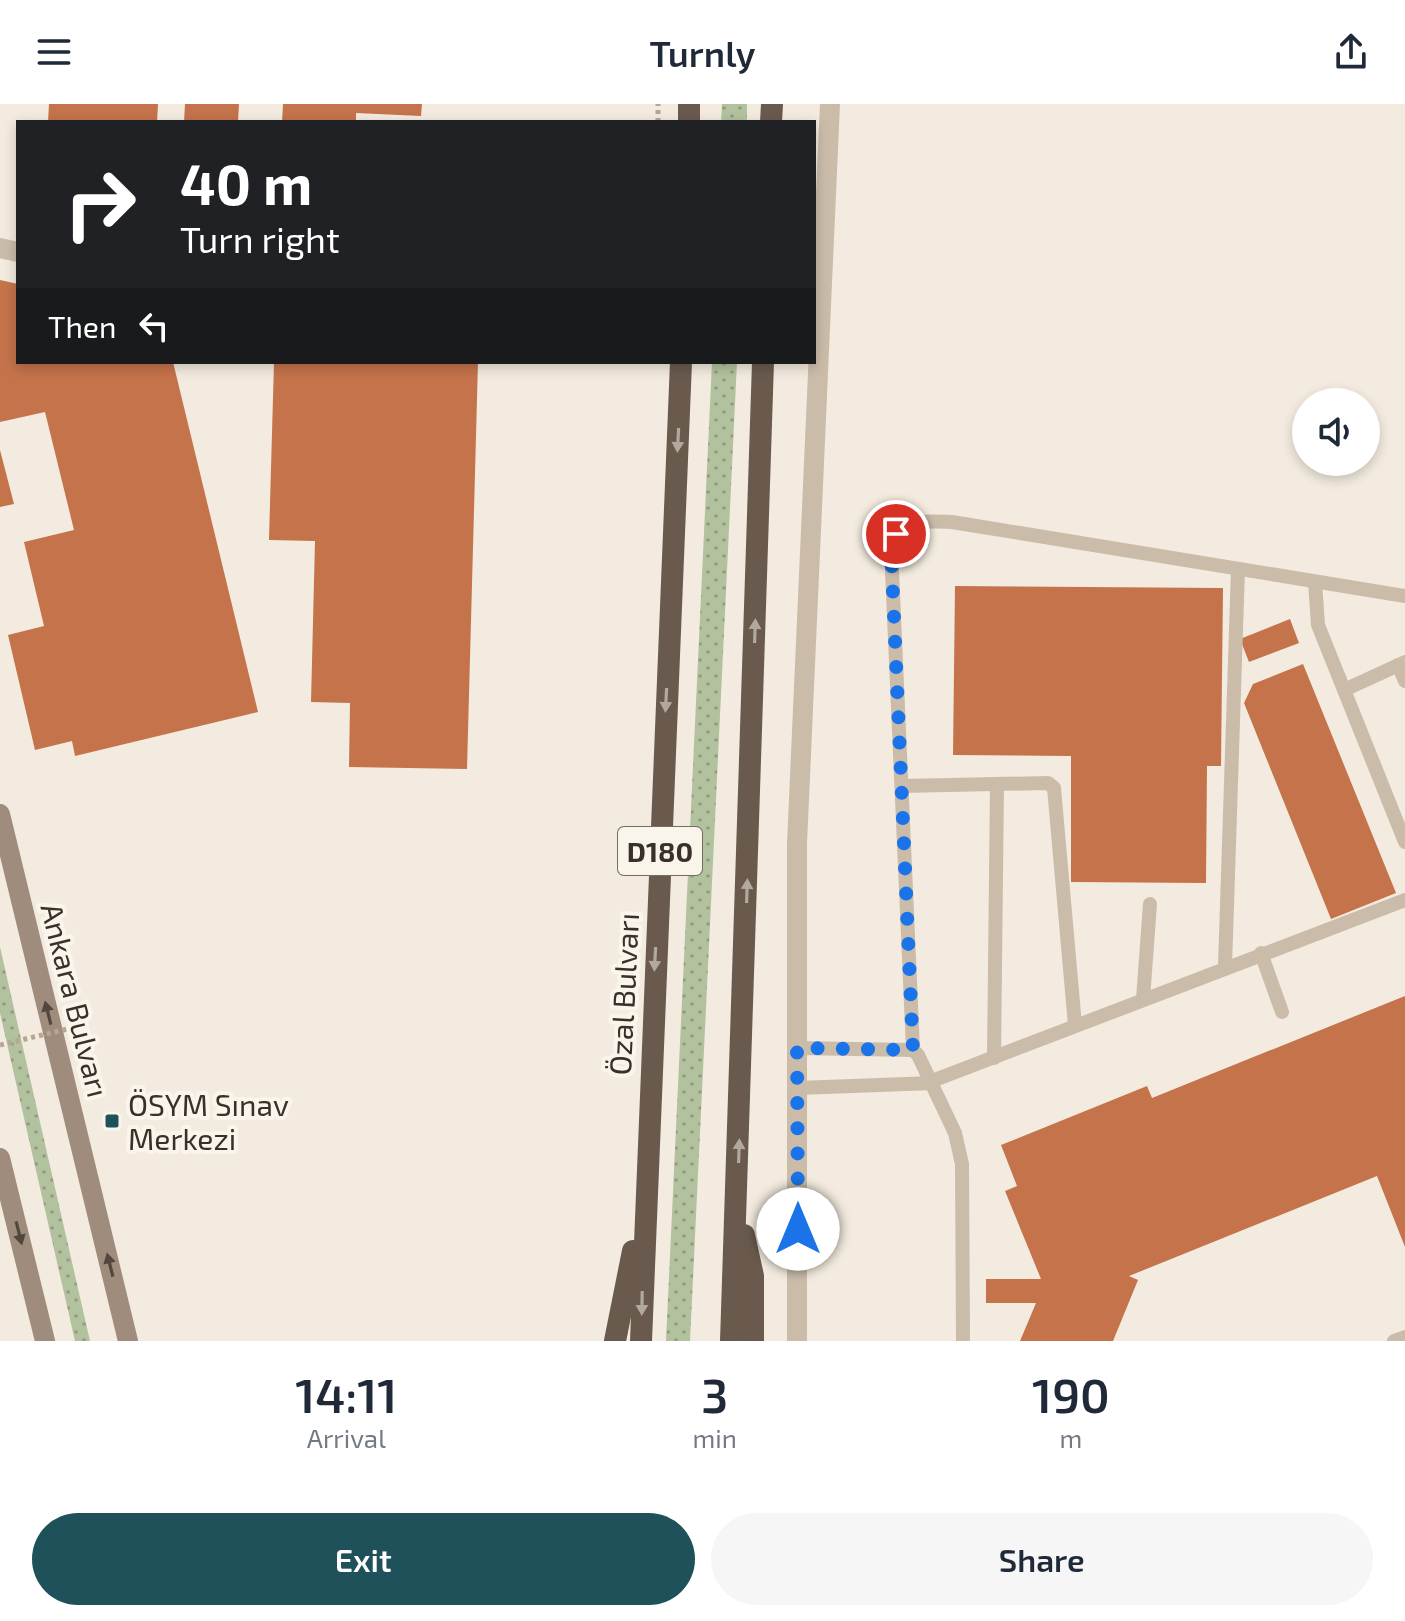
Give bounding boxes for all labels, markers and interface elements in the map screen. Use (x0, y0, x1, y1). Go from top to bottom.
icon: menu (32, 30, 76, 74)
icon: share (1329, 30, 1373, 74)
text: Turnly (650, 31, 755, 74)
text: 40 m (180, 149, 312, 216)
icon: right (48, 152, 152, 256)
text: Turn right (180, 217, 340, 260)
icon: left (132, 304, 176, 348)
text: Then (48, 308, 116, 344)
map controls (1292, 388, 1380, 476)
button: sound (1292, 388, 1380, 476)
one-way arrow (671, 428, 684, 453)
pin (862, 500, 930, 568)
icon: arrive (874, 512, 918, 556)
one-way arrow (748, 618, 761, 643)
one-way arrow (660, 688, 673, 713)
road number: D180 (618, 827, 702, 875)
one-way arrow (740, 878, 753, 903)
street label: Ankara Bulvarı (34, 899, 118, 1101)
street label: Özal Bulvarı (601, 912, 645, 1076)
one-way arrow (648, 947, 661, 972)
one-way arrow (42, 1000, 54, 1025)
place label: ÖSYM Sınav Merkezi (128, 1086, 289, 1156)
marker: ÖSYM Sınav Merkezi (103, 1112, 121, 1130)
one-way arrow (733, 1138, 745, 1163)
position arrow (756, 1187, 840, 1271)
one-way arrow (13, 1221, 25, 1246)
one-way arrow (103, 1253, 115, 1278)
one-way arrow (635, 1291, 648, 1316)
text: 14:11 (295, 1365, 397, 1423)
text: 3 (701, 1365, 728, 1423)
text: 190 (1032, 1365, 1110, 1423)
text: Arrival (307, 1422, 386, 1453)
text: min (693, 1422, 737, 1453)
text: m (1060, 1422, 1082, 1453)
button: Exit (32, 1513, 695, 1605)
button: Share (711, 1513, 1373, 1605)

